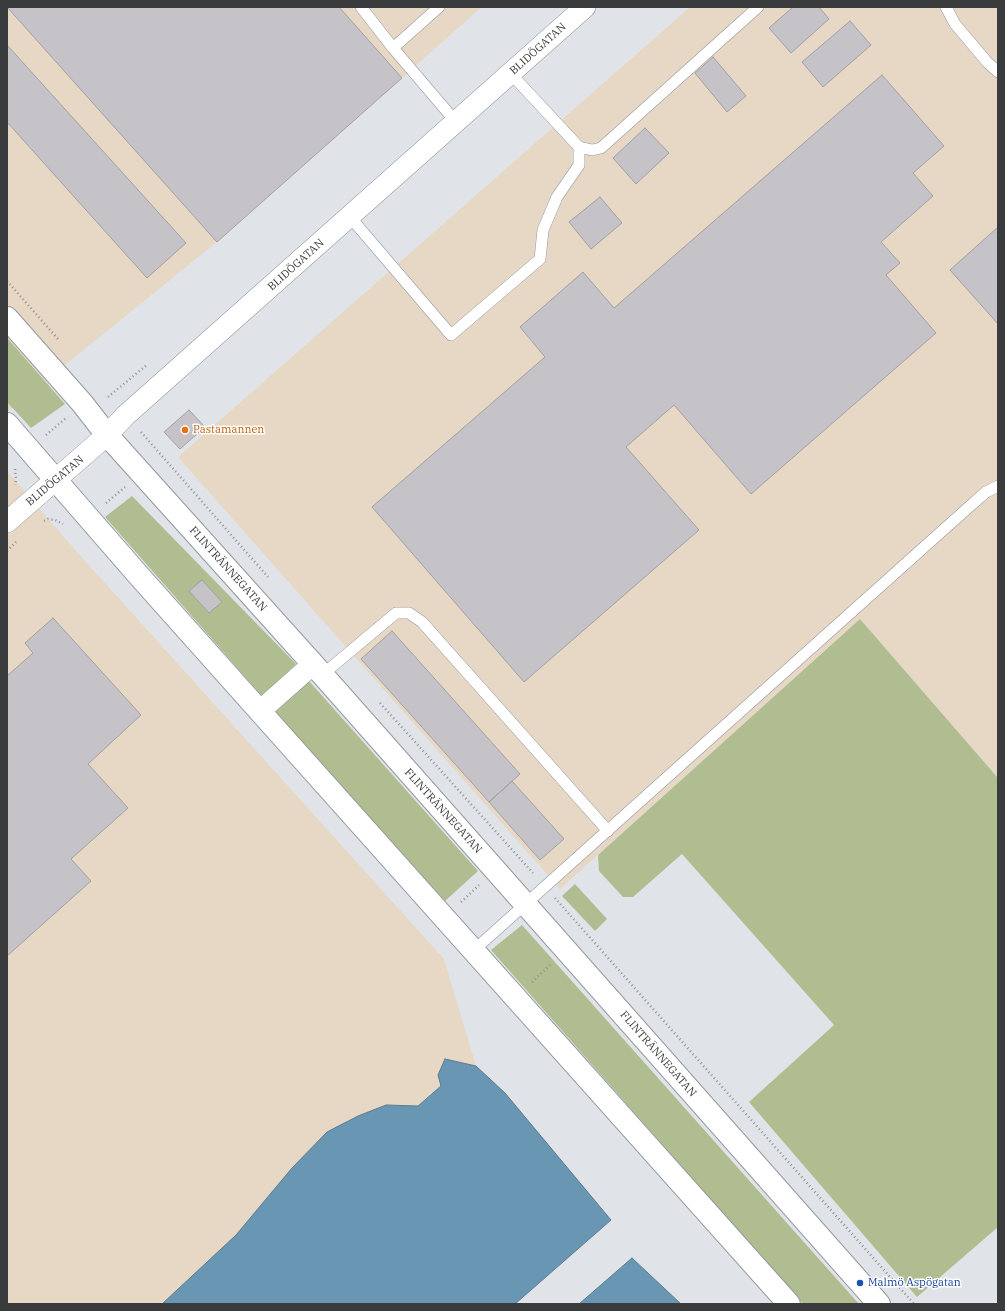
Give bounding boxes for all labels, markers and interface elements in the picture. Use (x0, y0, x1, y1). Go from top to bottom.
street label: BLIDÖGATAN (507, 20, 569, 78)
street label: BLIDÖGATAN (265, 236, 327, 294)
place label: Pastamannen (193, 423, 264, 437)
marker: Pastamannen (180, 425, 190, 435)
street label: BLIDÖGATAN (24, 453, 86, 509)
street label: FLINTRÄNNEGATAN (186, 524, 270, 614)
street label: FLINTRÄNNEGATAN (401, 766, 485, 856)
street label: FLINTRÄNNEGATAN (617, 1008, 699, 1100)
place label: Malmö Aspögatan (868, 1276, 961, 1290)
marker: Malmö Aspögatan (855, 1278, 865, 1288)

